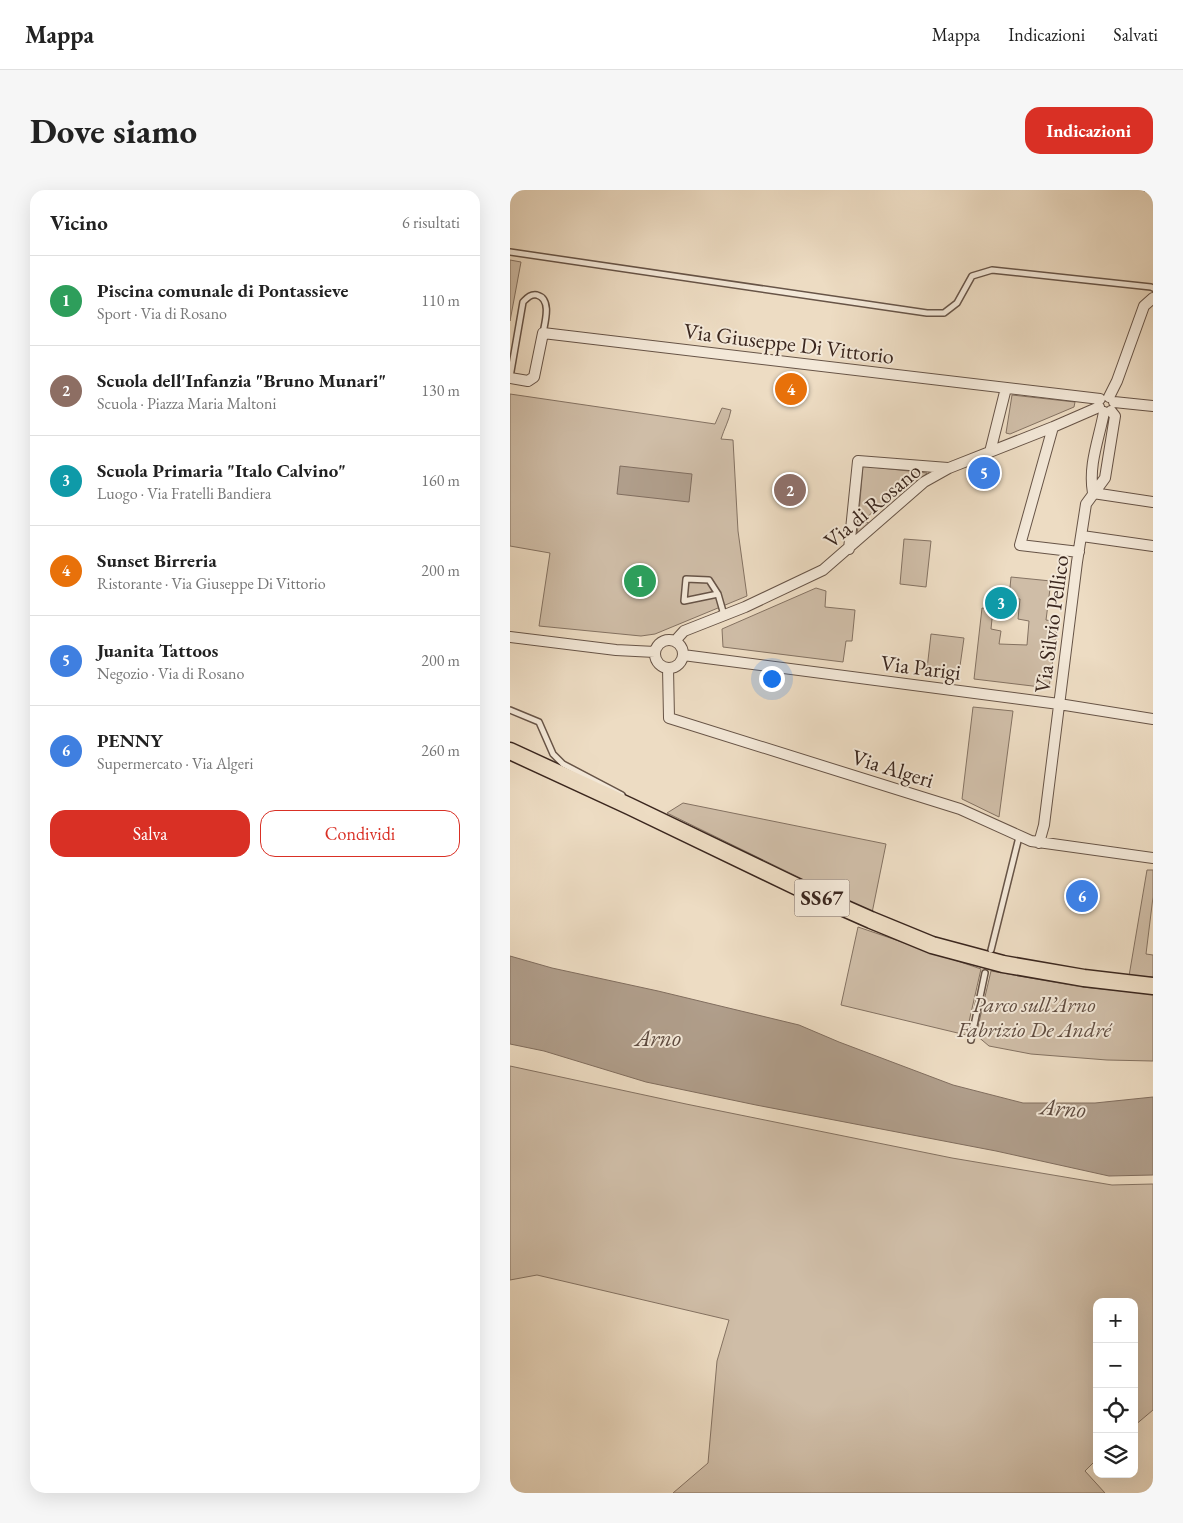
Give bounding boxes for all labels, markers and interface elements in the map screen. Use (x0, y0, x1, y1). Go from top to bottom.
text: Mappa (25, 19, 94, 50)
text: Mappa (932, 23, 980, 46)
text: Indicazioni (1008, 23, 1085, 46)
text: Salvati (1113, 23, 1158, 46)
button: Indicazioni (1025, 107, 1153, 154)
text: Dove siamo (30, 108, 197, 153)
text: Vicino (50, 209, 108, 236)
text: 6 risultati (402, 212, 460, 233)
text: Piscina comunale di Pontassieve (97, 278, 348, 303)
text: 1 (62, 290, 70, 311)
text: 110 m (421, 290, 460, 311)
text: Sport · Via di Rosano (97, 303, 227, 324)
street label: Via Giuseppe Di Vittorio (682, 316, 896, 371)
text: Scuola dell'Infanzia "Bruno Munari" (97, 368, 386, 393)
pin: 4 (775, 370, 807, 408)
text: 2 (62, 380, 70, 401)
text: 130 m (421, 380, 460, 401)
text: Scuola · Piazza Maria Maltoni (97, 393, 276, 414)
pin: 5 (968, 454, 1000, 492)
street label: Via di Rosano (817, 456, 927, 555)
text: Scuola Primaria "Italo Calvino" (97, 458, 346, 483)
text: 3 (62, 470, 70, 491)
text: 160 m (421, 470, 460, 491)
pin: 2 (774, 471, 806, 509)
text: Luogo · Via Fratelli Bandiera (97, 483, 271, 504)
text: Sunset Birreria (97, 548, 217, 573)
street label: Via Silvio Pellico (1027, 553, 1076, 695)
text: 4 (62, 560, 70, 581)
text: 200 m (421, 560, 460, 581)
pin: 1 (624, 562, 656, 600)
text: Ristorante · Via Giuseppe Di Vittorio (97, 573, 326, 594)
pin: 3 (985, 584, 1017, 622)
text: Juanita Tattoos (97, 638, 218, 663)
street label: Via Parigi (879, 648, 963, 687)
text: 5 (62, 650, 70, 671)
text: 200 m (421, 650, 460, 671)
text: Negozio · Via di Rosano (97, 663, 244, 684)
your location (759, 666, 785, 692)
text: PENNY (97, 728, 163, 753)
text: 6 (62, 740, 70, 761)
text: 260 m (421, 740, 460, 761)
street label: Via Algeri (848, 742, 937, 795)
text: Supermercato · Via Algeri (97, 753, 253, 774)
button: Salva (50, 810, 250, 857)
button: Condividi (260, 810, 460, 857)
pin: 6 (1066, 877, 1098, 915)
road number: SS67 (794, 880, 850, 916)
park label: Parco sull’Arno Fabrizio De André (956, 990, 1114, 1044)
water label: Arno (633, 1022, 681, 1053)
water label: Arno (1037, 1090, 1087, 1125)
map controls (1093, 1298, 1138, 1478)
button: + (1093, 1298, 1138, 1343)
button: − (1093, 1343, 1138, 1388)
button: locate (1093, 1388, 1138, 1433)
button: layers (1093, 1433, 1138, 1478)

